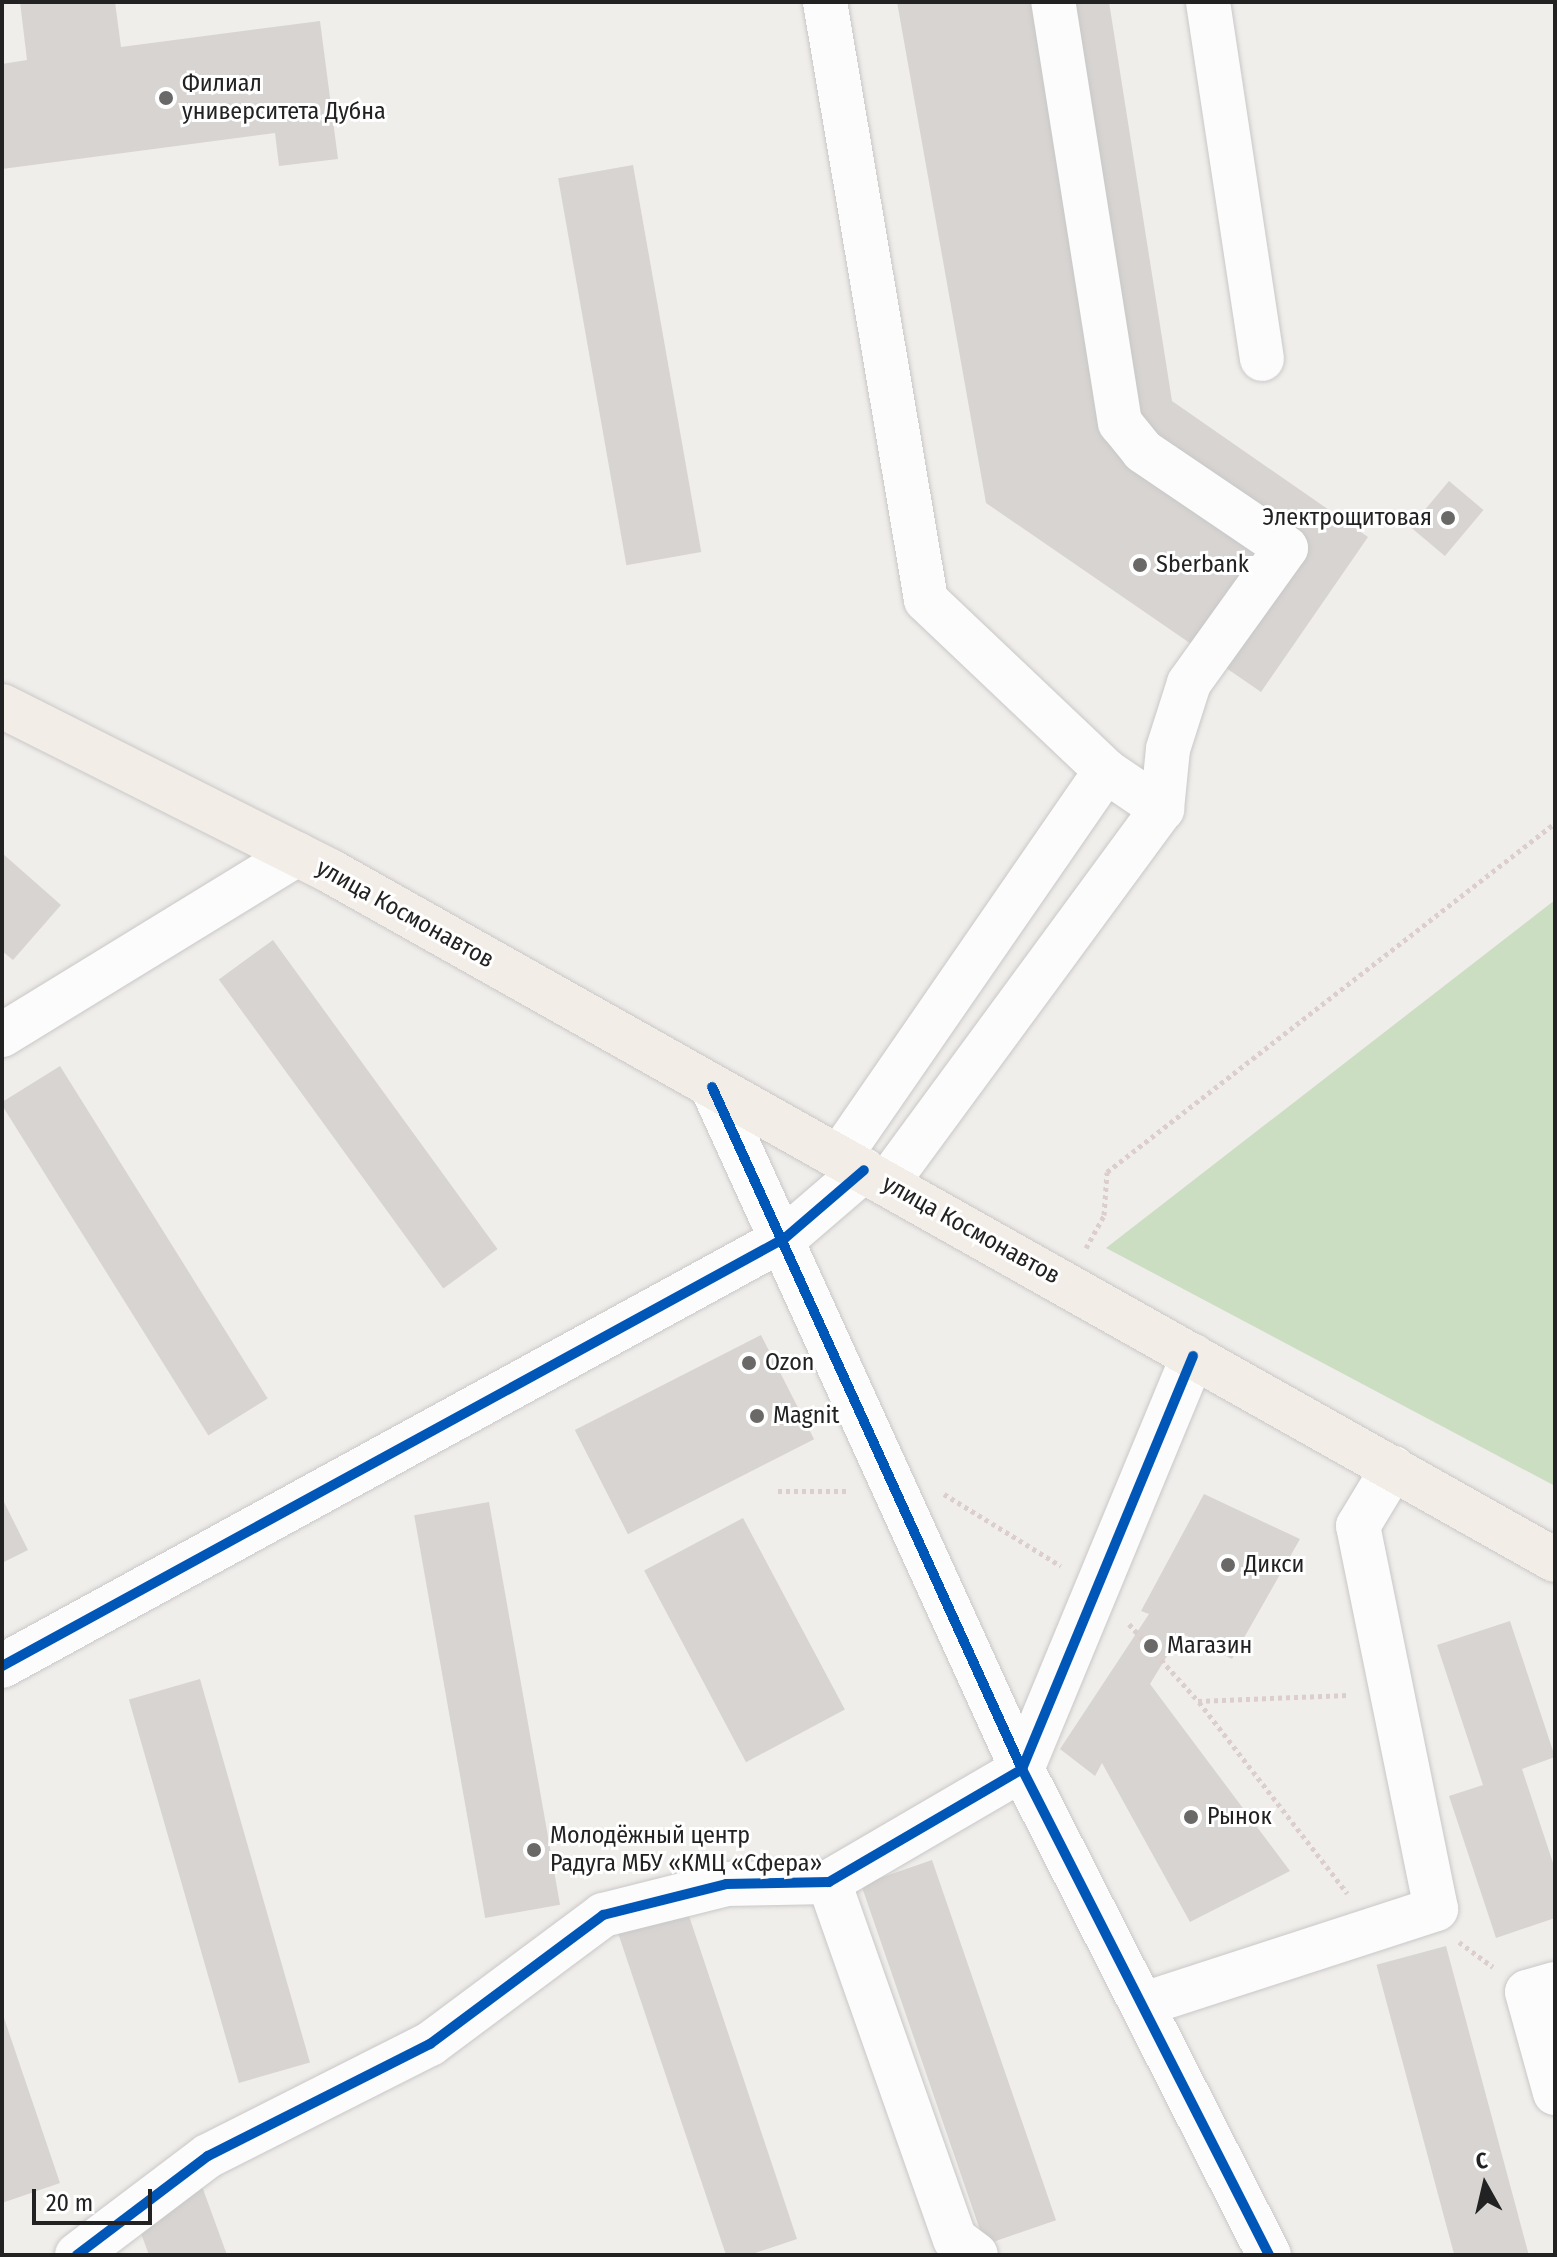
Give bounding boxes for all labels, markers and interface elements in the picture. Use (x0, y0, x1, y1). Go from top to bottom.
place label: Филиал университета Дубна (182, 70, 386, 126)
marker: Филиал университета Дубна (157, 89, 175, 107)
place label: Электрощитовая (1263, 504, 1432, 532)
marker: Электрощитовая (1439, 509, 1457, 527)
place label: Sberbank (1156, 551, 1249, 579)
marker: Sberbank (1131, 556, 1149, 574)
street label: улица Космонавтов (311, 853, 499, 975)
street label: улица Космонавтов (877, 1169, 1065, 1291)
place label: Ozon (765, 1349, 814, 1377)
marker: Ozon (740, 1354, 758, 1372)
place label: Magnit (773, 1402, 839, 1430)
marker: Magnit (748, 1407, 766, 1425)
place label: Дикси (1244, 1551, 1304, 1579)
marker: Дикси (1219, 1556, 1237, 1574)
place label: Магазин (1167, 1632, 1252, 1660)
marker: Магазин (1142, 1637, 1160, 1655)
place label: Рынок (1207, 1803, 1272, 1831)
marker: Рынок (1182, 1808, 1200, 1826)
place label: Молодёжный центр Радуга МБУ «КМЦ «Сфера» (550, 1822, 822, 1878)
marker: Молодёжный центр Радуга МБУ «КМЦ «Сфера» (525, 1841, 543, 1859)
north arrow (1445, 2145, 1525, 2225)
text: С (1474, 2147, 1489, 2175)
scale bar (36, 2173, 156, 2223)
text: 20 m (46, 2189, 93, 2217)

